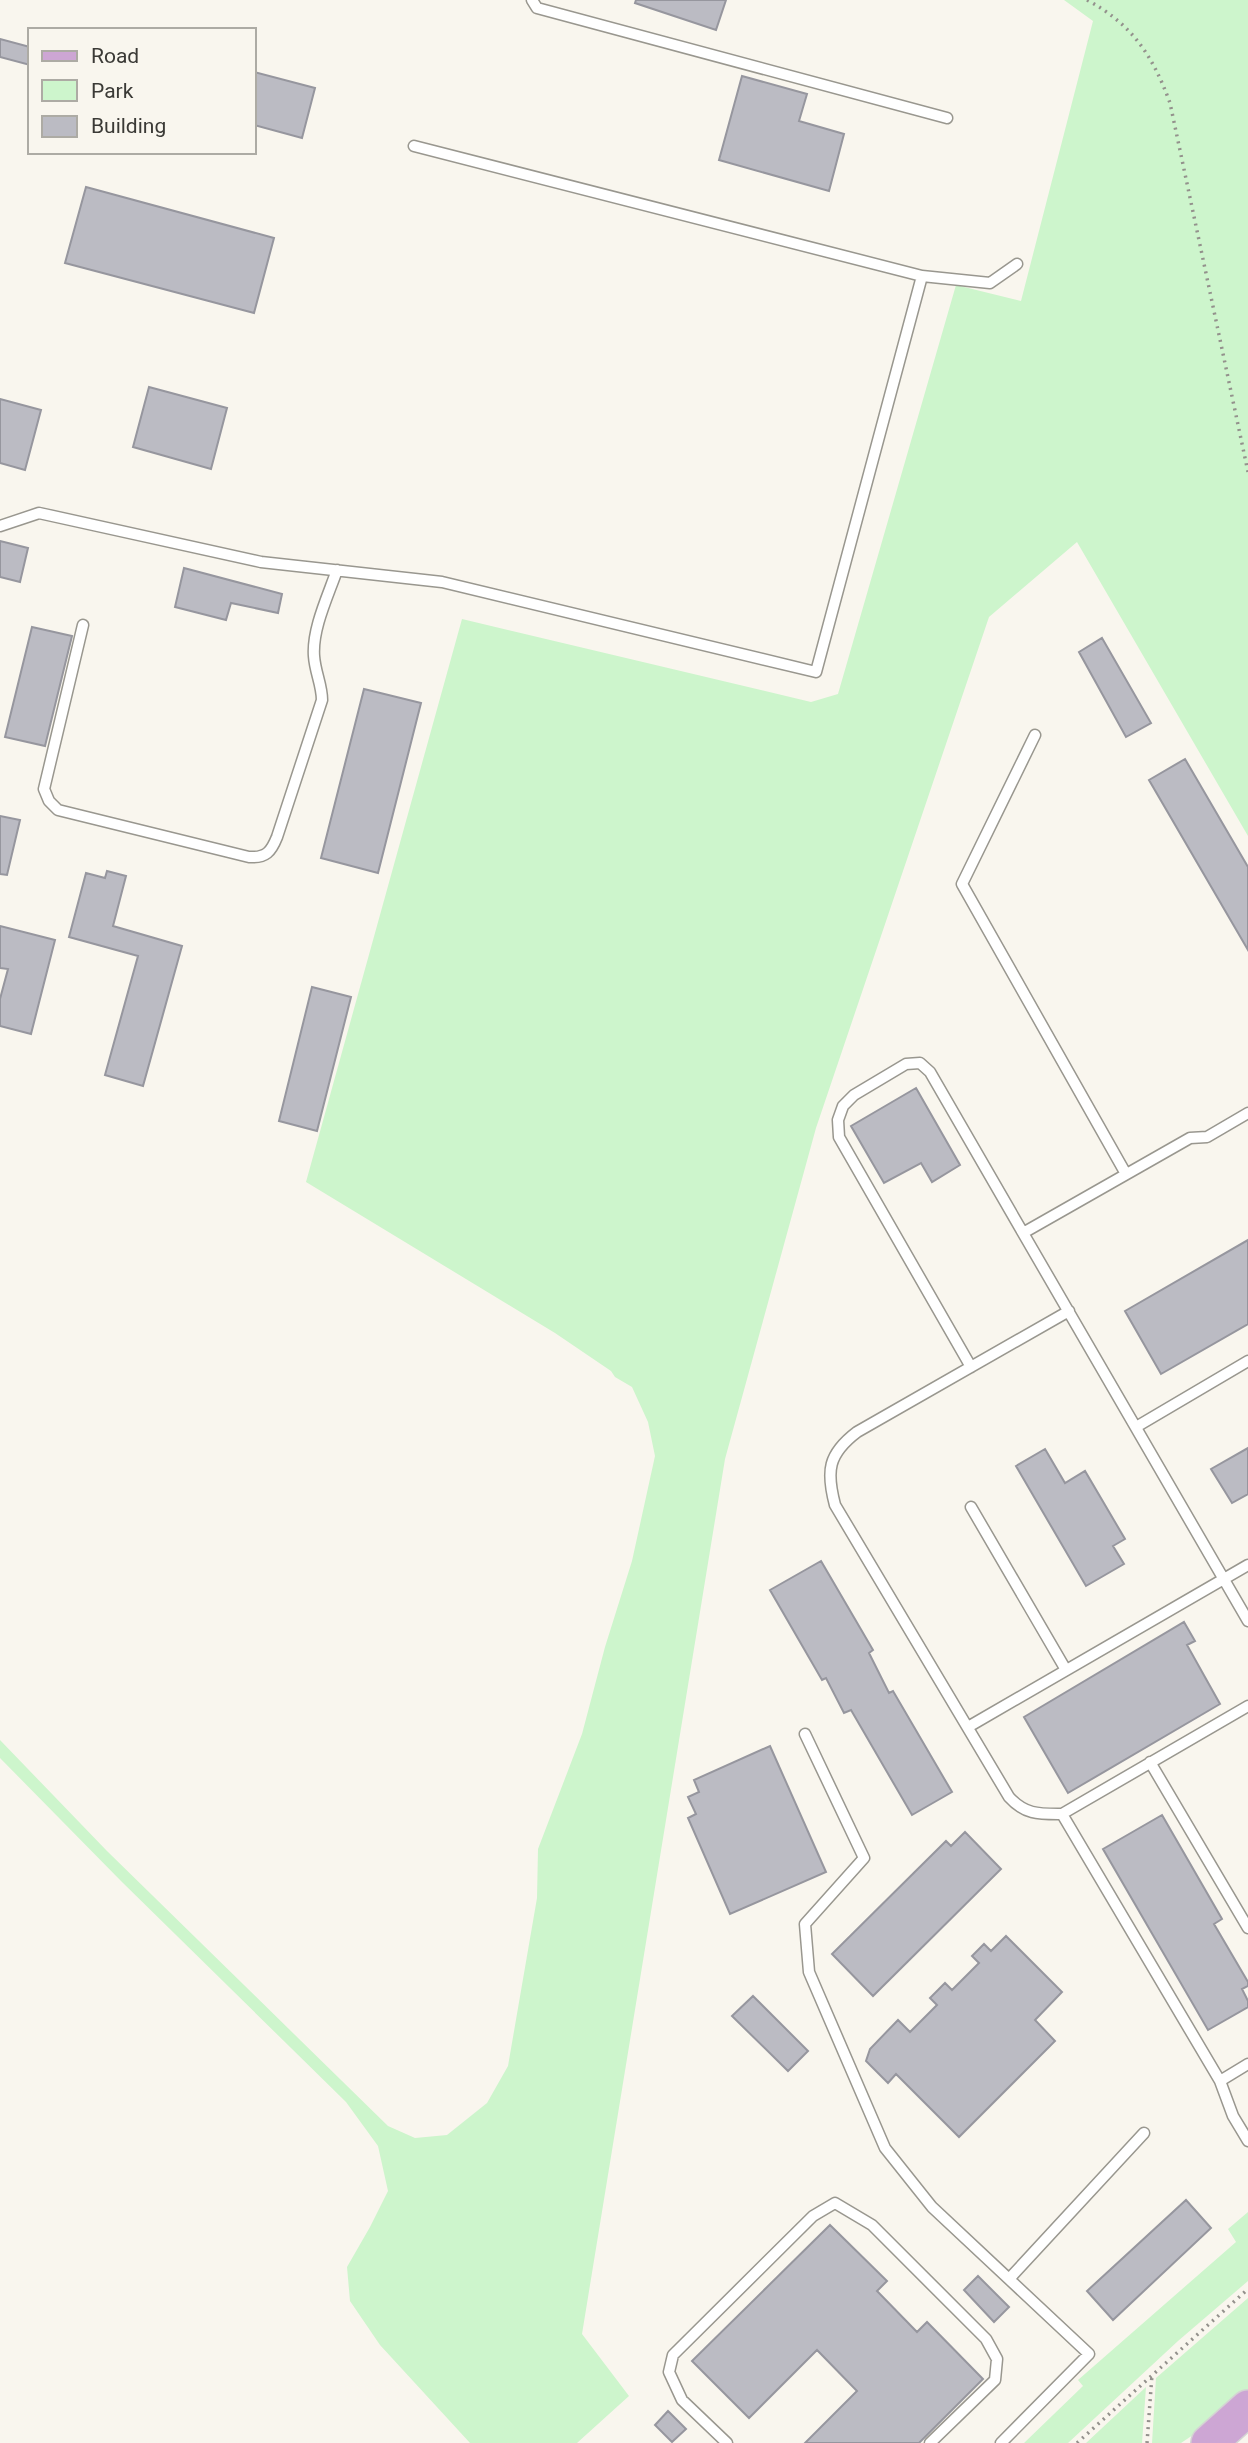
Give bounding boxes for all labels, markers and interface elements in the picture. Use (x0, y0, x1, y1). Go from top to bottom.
legend (28, 28, 256, 154)
text: Road (91, 44, 139, 68)
text: Park (91, 79, 134, 103)
text: Building (91, 114, 166, 138)

